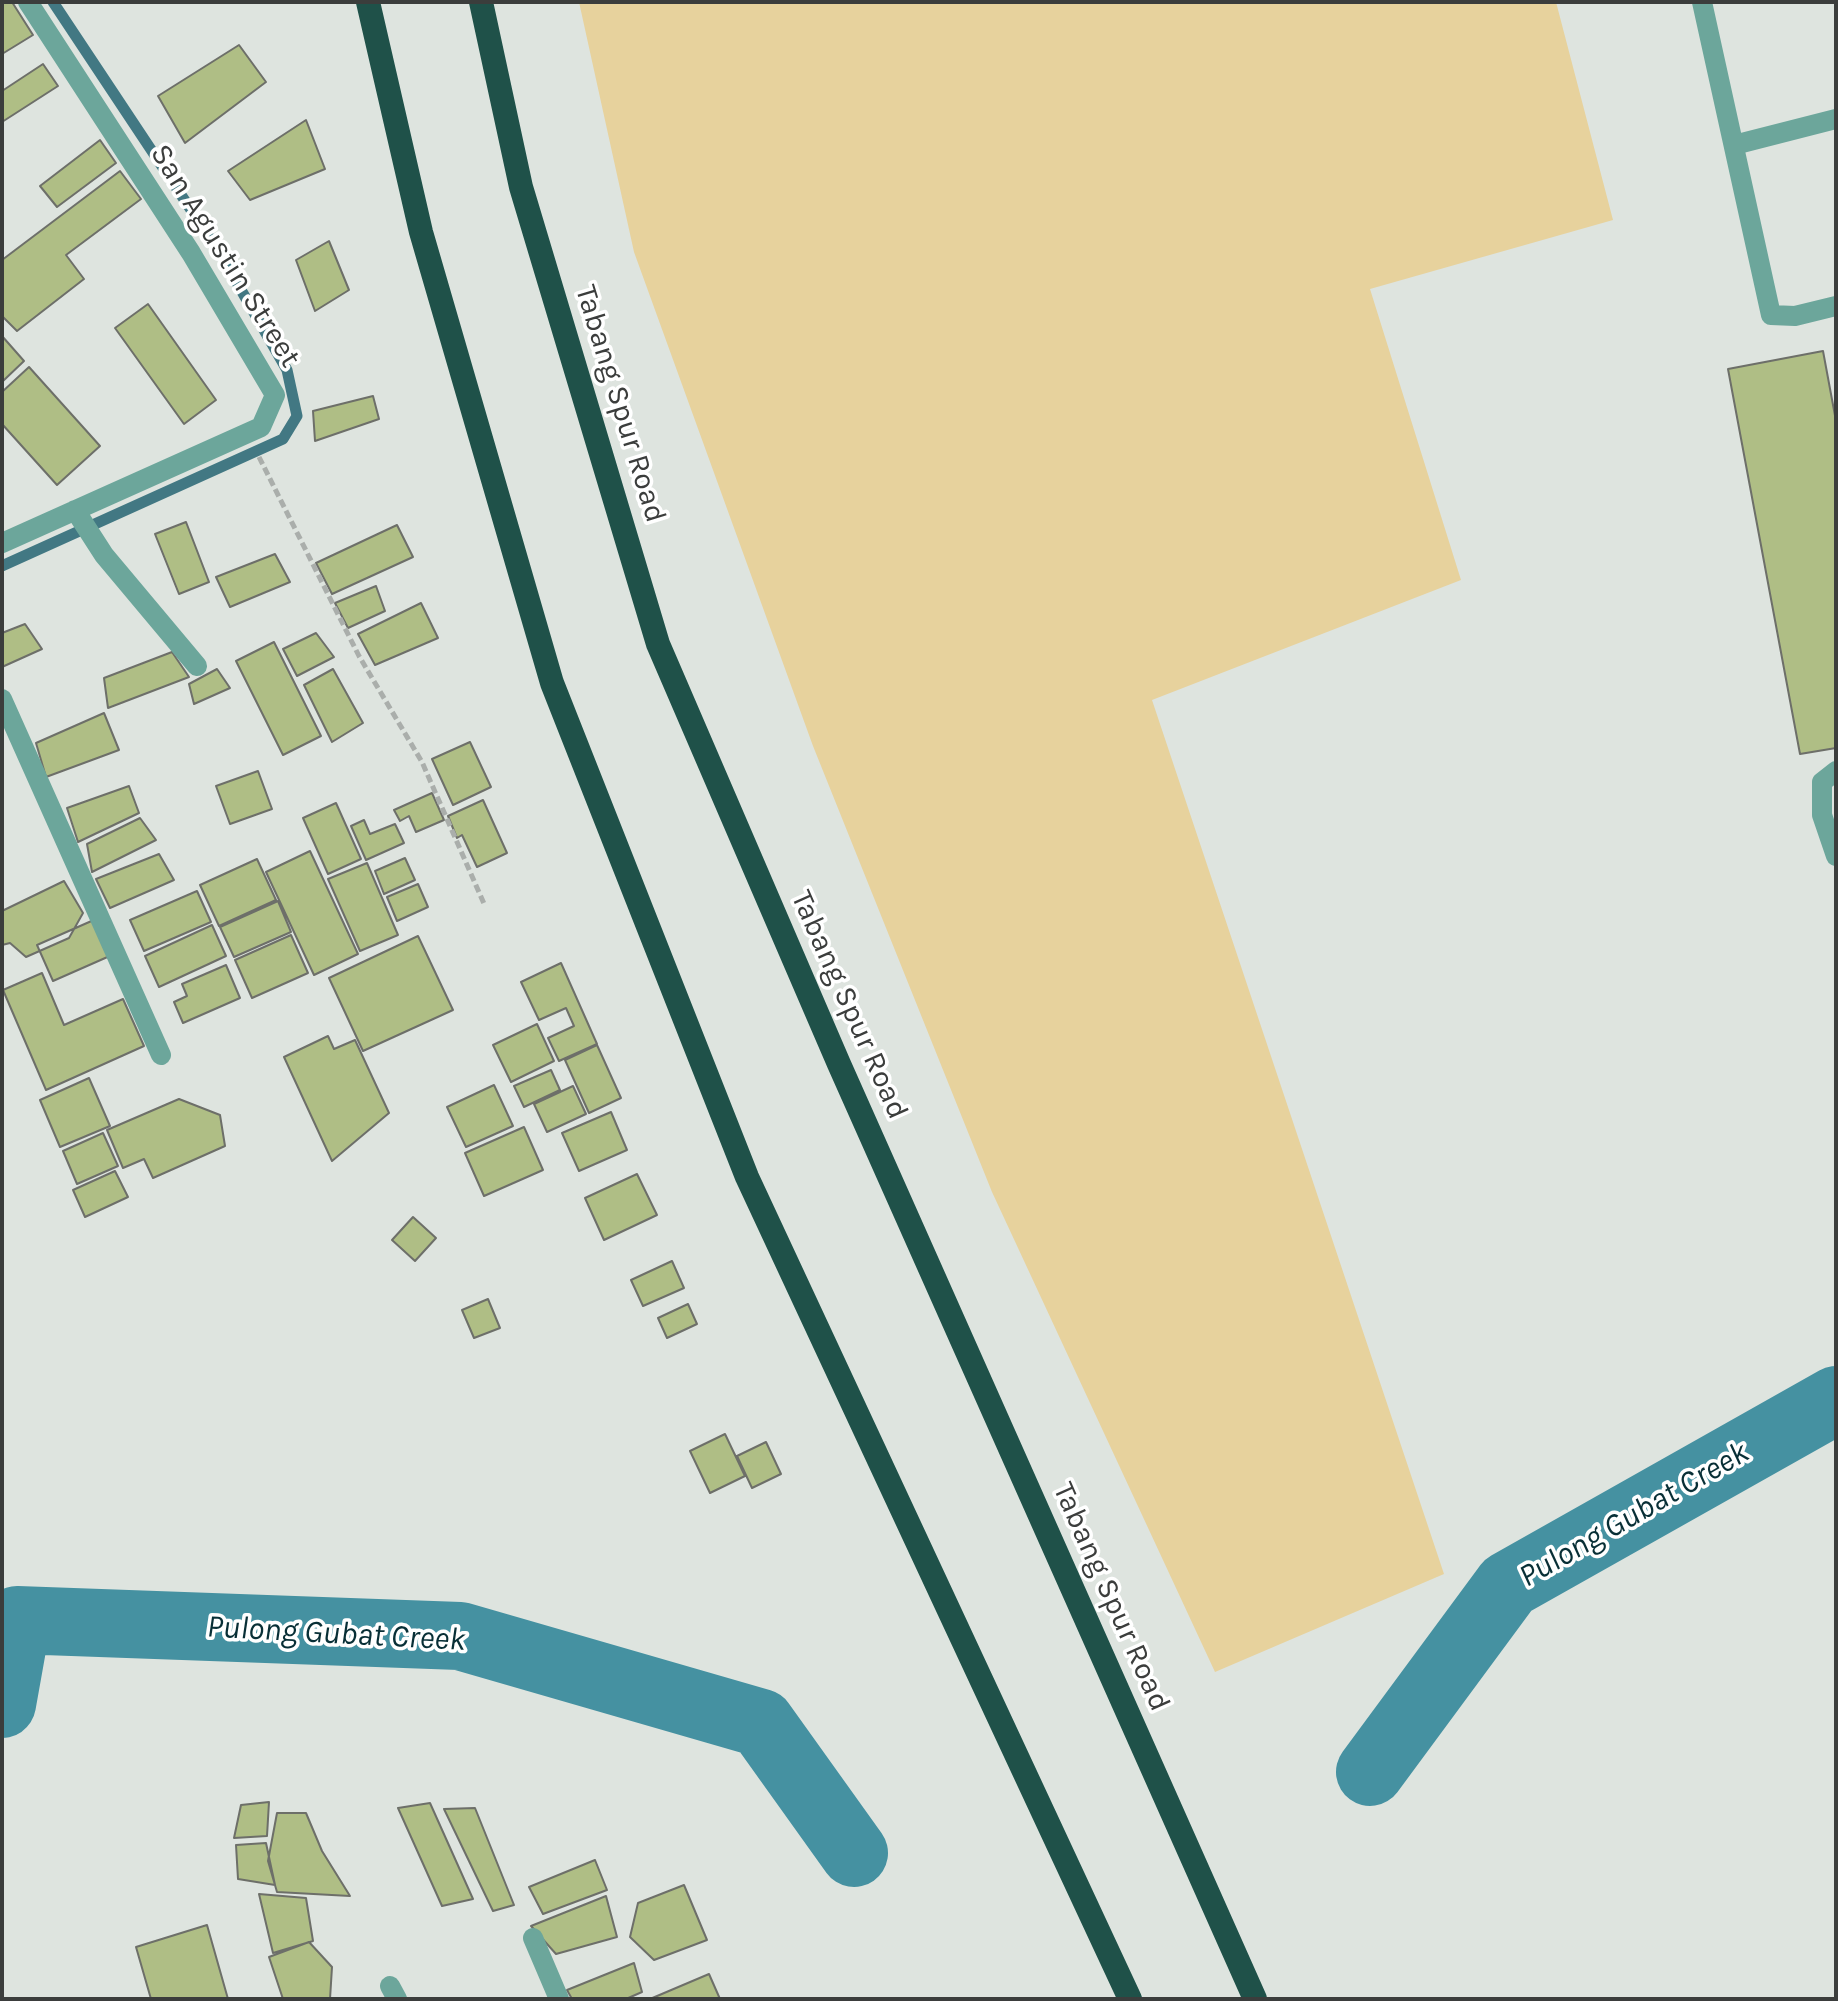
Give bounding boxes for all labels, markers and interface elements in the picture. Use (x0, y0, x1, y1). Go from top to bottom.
street label: San Agustin Street (142, 138, 308, 374)
street label: Tabang Spur Road (567, 281, 673, 527)
street label: Tabang Spur Road (782, 885, 916, 1125)
water label: Pulong Gubat Creek (1512, 1434, 1756, 1596)
street label: Tabang Spur Road (1044, 1477, 1178, 1717)
water label: Pulong Gubat Creek (206, 1608, 466, 1660)

